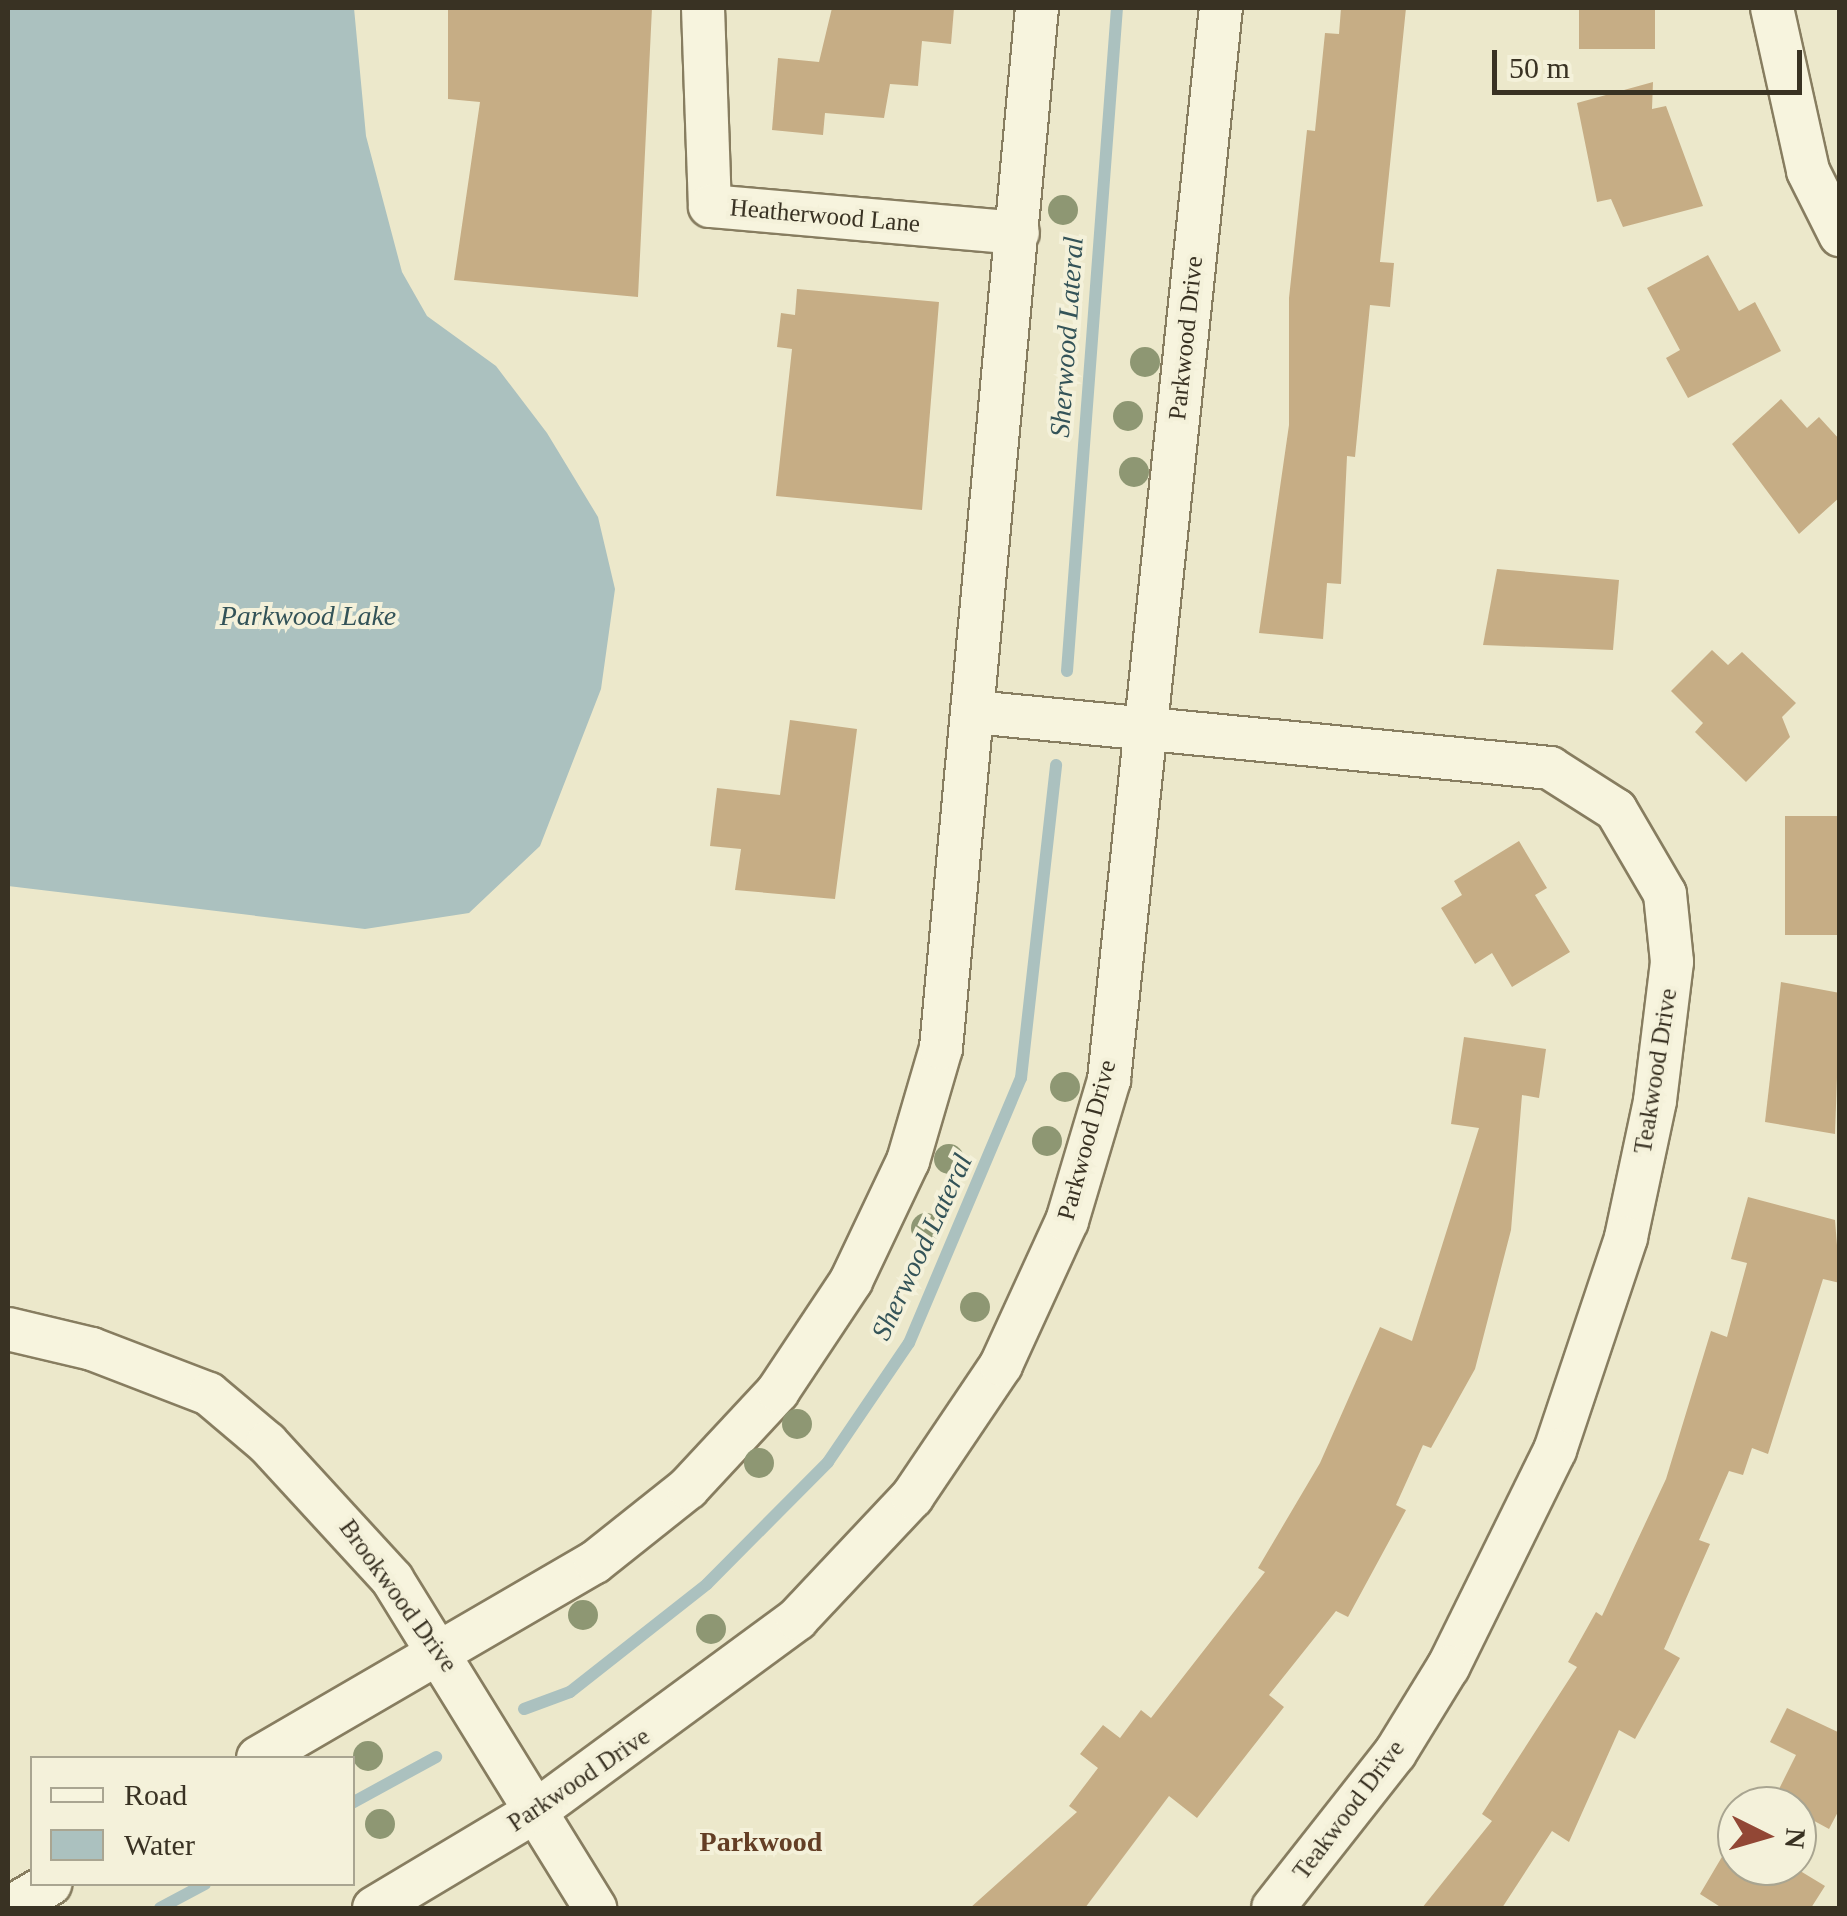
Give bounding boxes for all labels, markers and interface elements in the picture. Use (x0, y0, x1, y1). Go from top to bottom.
scale bar (1497, 30, 1807, 92)
text: 50 m (1509, 51, 1570, 84)
street label: Heatherwood Lane (729, 193, 921, 239)
water label: Sherwood Lateral (1043, 235, 1091, 439)
street label: Parkwood Drive (1162, 255, 1210, 421)
water label: Parkwood Lake (220, 599, 396, 633)
street label: Teakwood Drive (1628, 986, 1684, 1156)
street label: Parkwood Drive (1051, 1057, 1123, 1223)
water label: Sherwood Lateral (864, 1149, 980, 1345)
street label: Brookwood Drive (333, 1514, 463, 1678)
street label: Parkwood Drive (502, 1722, 656, 1838)
street label: Teakwood Drive (1287, 1734, 1411, 1886)
legend (30, 1756, 355, 1886)
text: Road (124, 1778, 187, 1811)
north arrow (1717, 1786, 1817, 1886)
district label: Parkwood (700, 1825, 822, 1859)
text: N (1779, 1827, 1812, 1850)
text: Water (124, 1828, 195, 1861)

